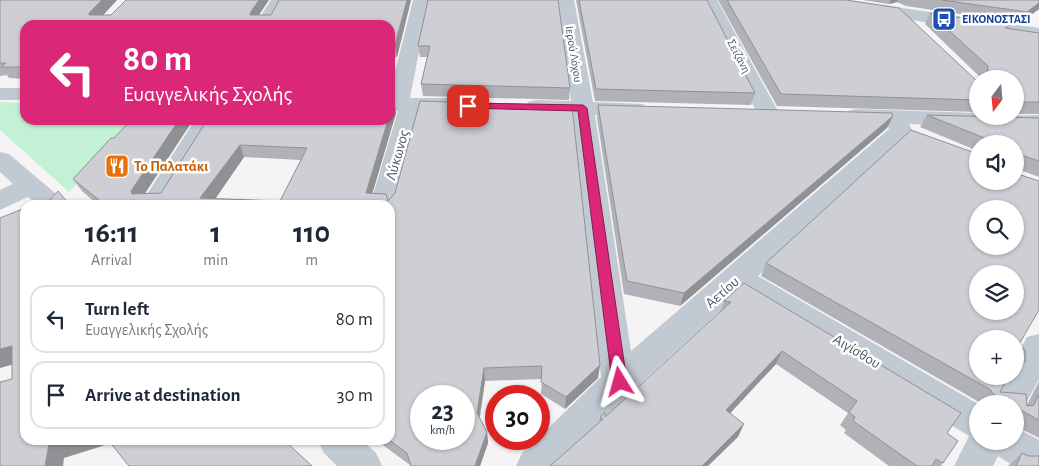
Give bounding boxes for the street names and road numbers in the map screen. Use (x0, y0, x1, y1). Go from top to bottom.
street label: Ιερού Λόχου (564, 25, 584, 83)
street label: Σεϊζάνη (724, 37, 753, 75)
street label: Λύκωνος (383, 128, 412, 182)
street label: Αετίου (703, 274, 742, 311)
street label: Αιγίσθου (831, 332, 883, 371)

